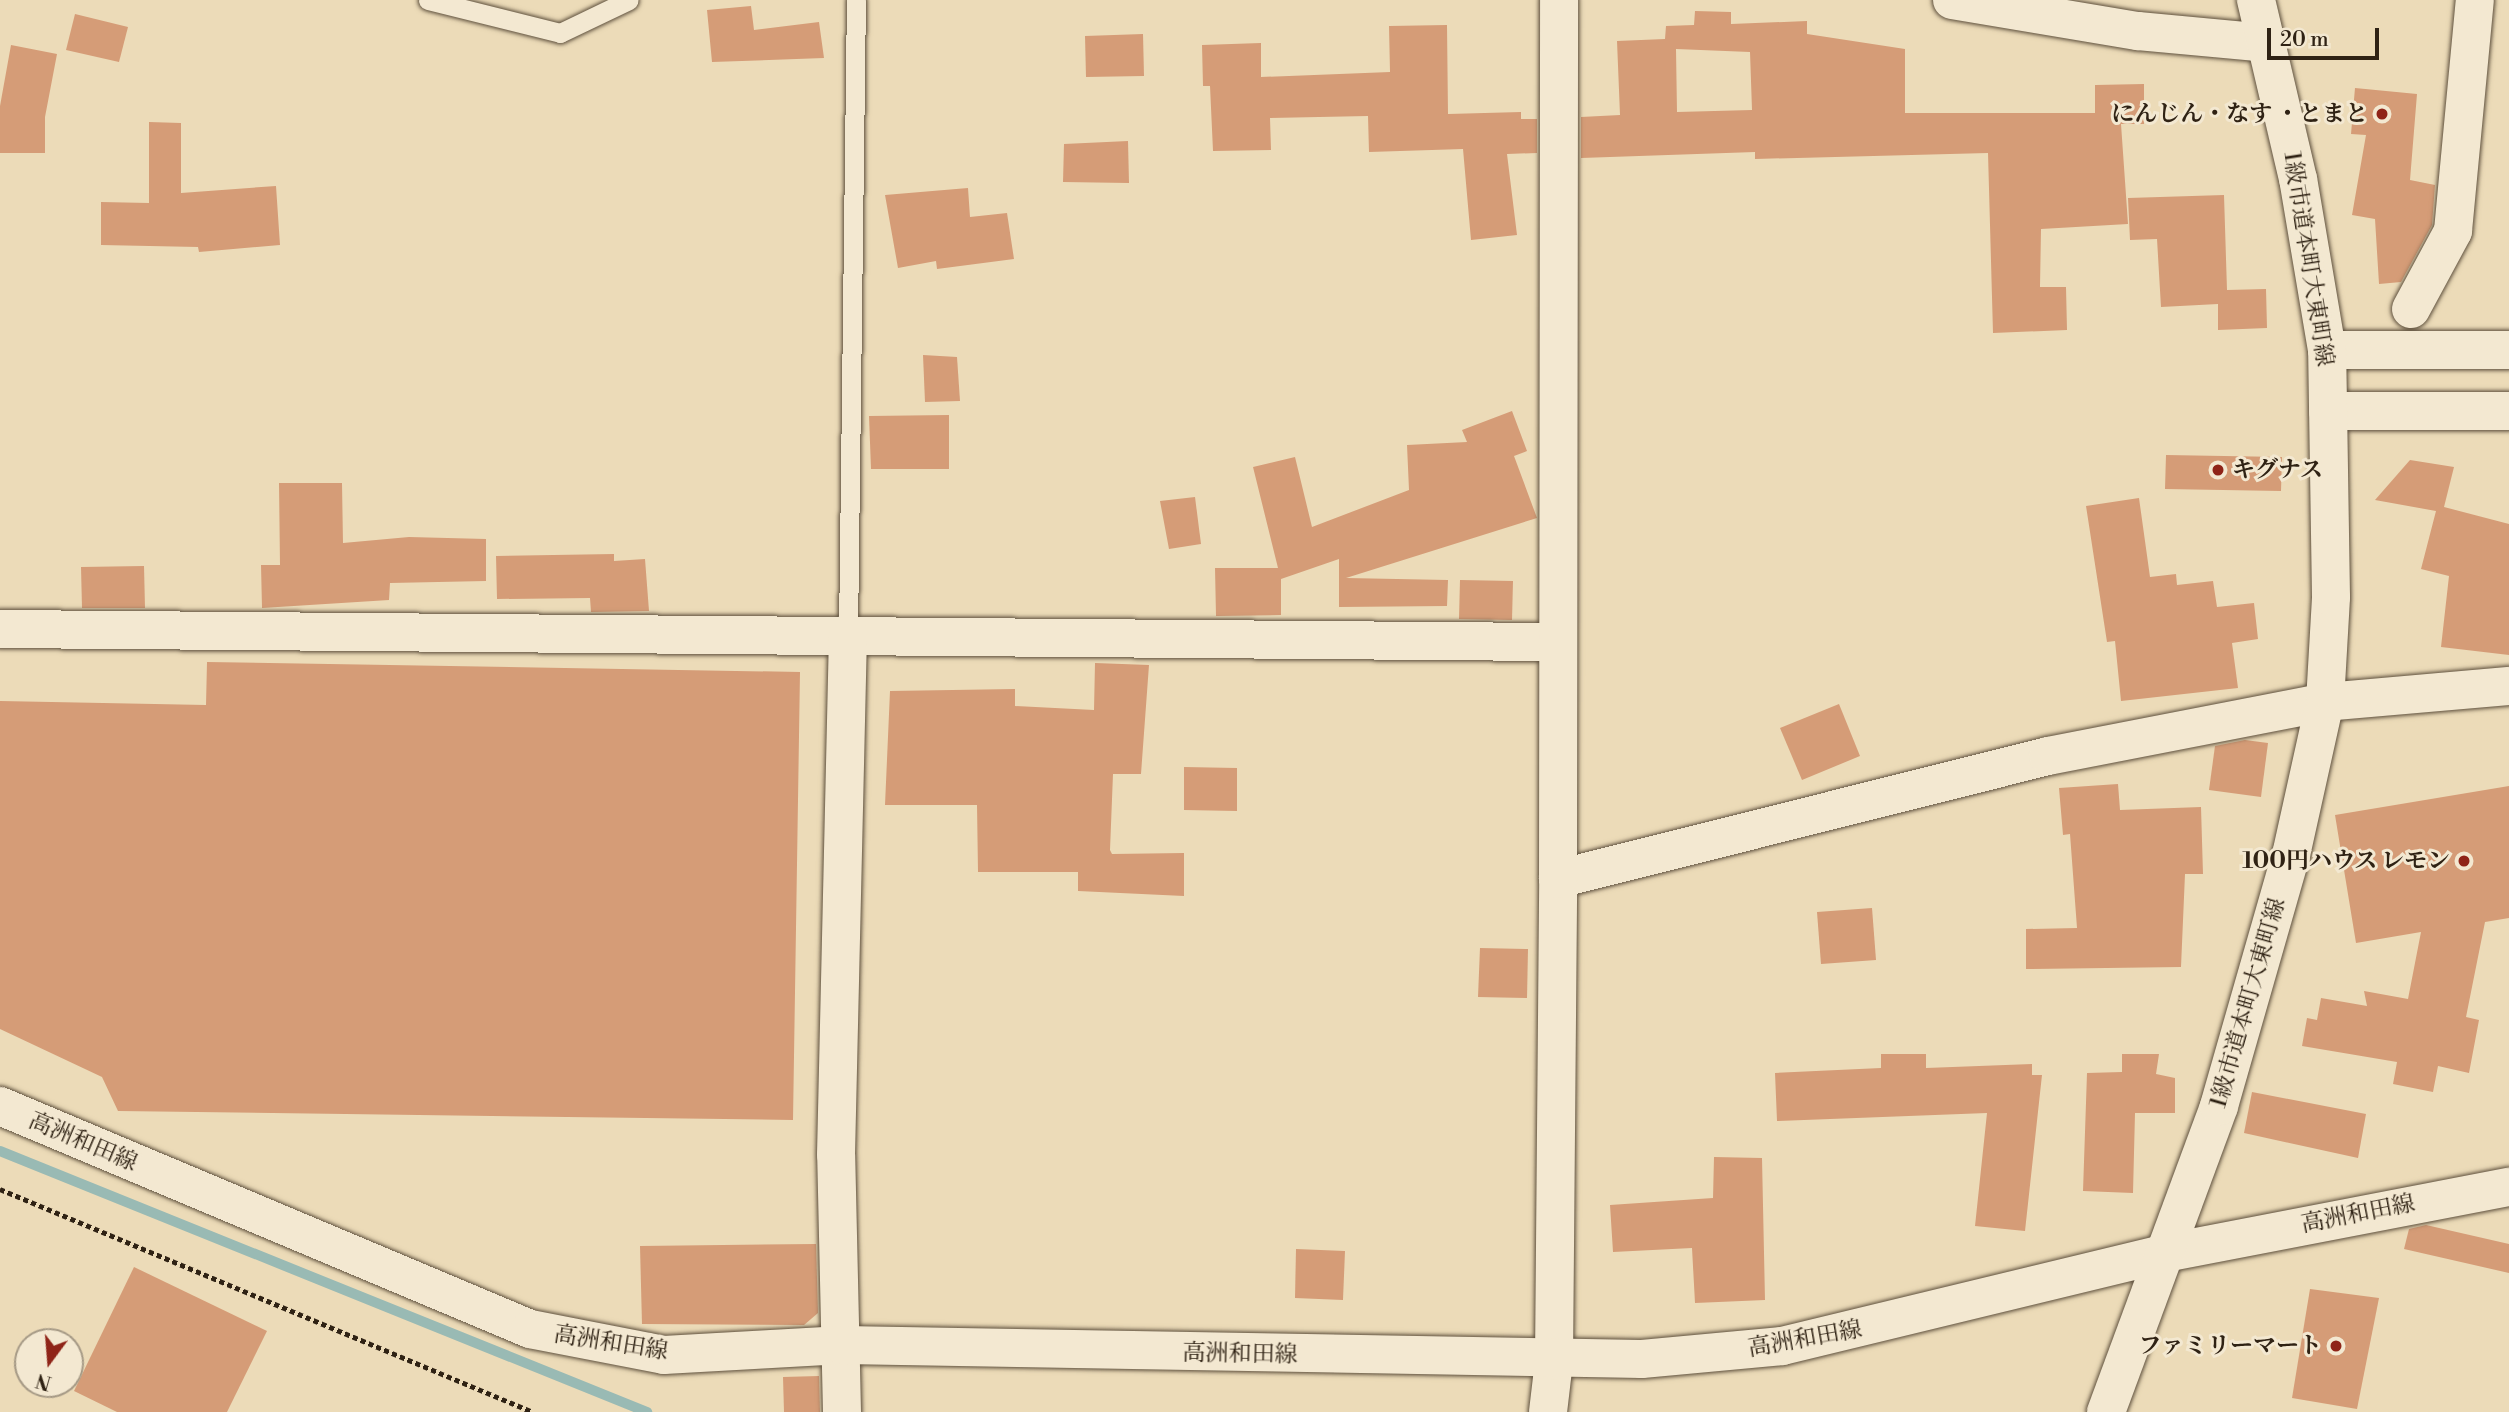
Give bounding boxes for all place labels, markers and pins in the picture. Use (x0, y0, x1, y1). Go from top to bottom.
place label: にんじん・なす ・とまと (2111, 100, 2368, 128)
marker: にんじん・なす ・とまと (2374, 106, 2390, 122)
place label: キグナス (2232, 456, 2324, 484)
marker: キグナス (2210, 462, 2226, 478)
place label: 100円ハウス レモン (2242, 847, 2450, 875)
marker: 100円ハウス レモン (2456, 853, 2472, 869)
place label: ファミリーマート (2138, 1332, 2322, 1360)
marker: ファミリーマート (2328, 1338, 2344, 1354)

